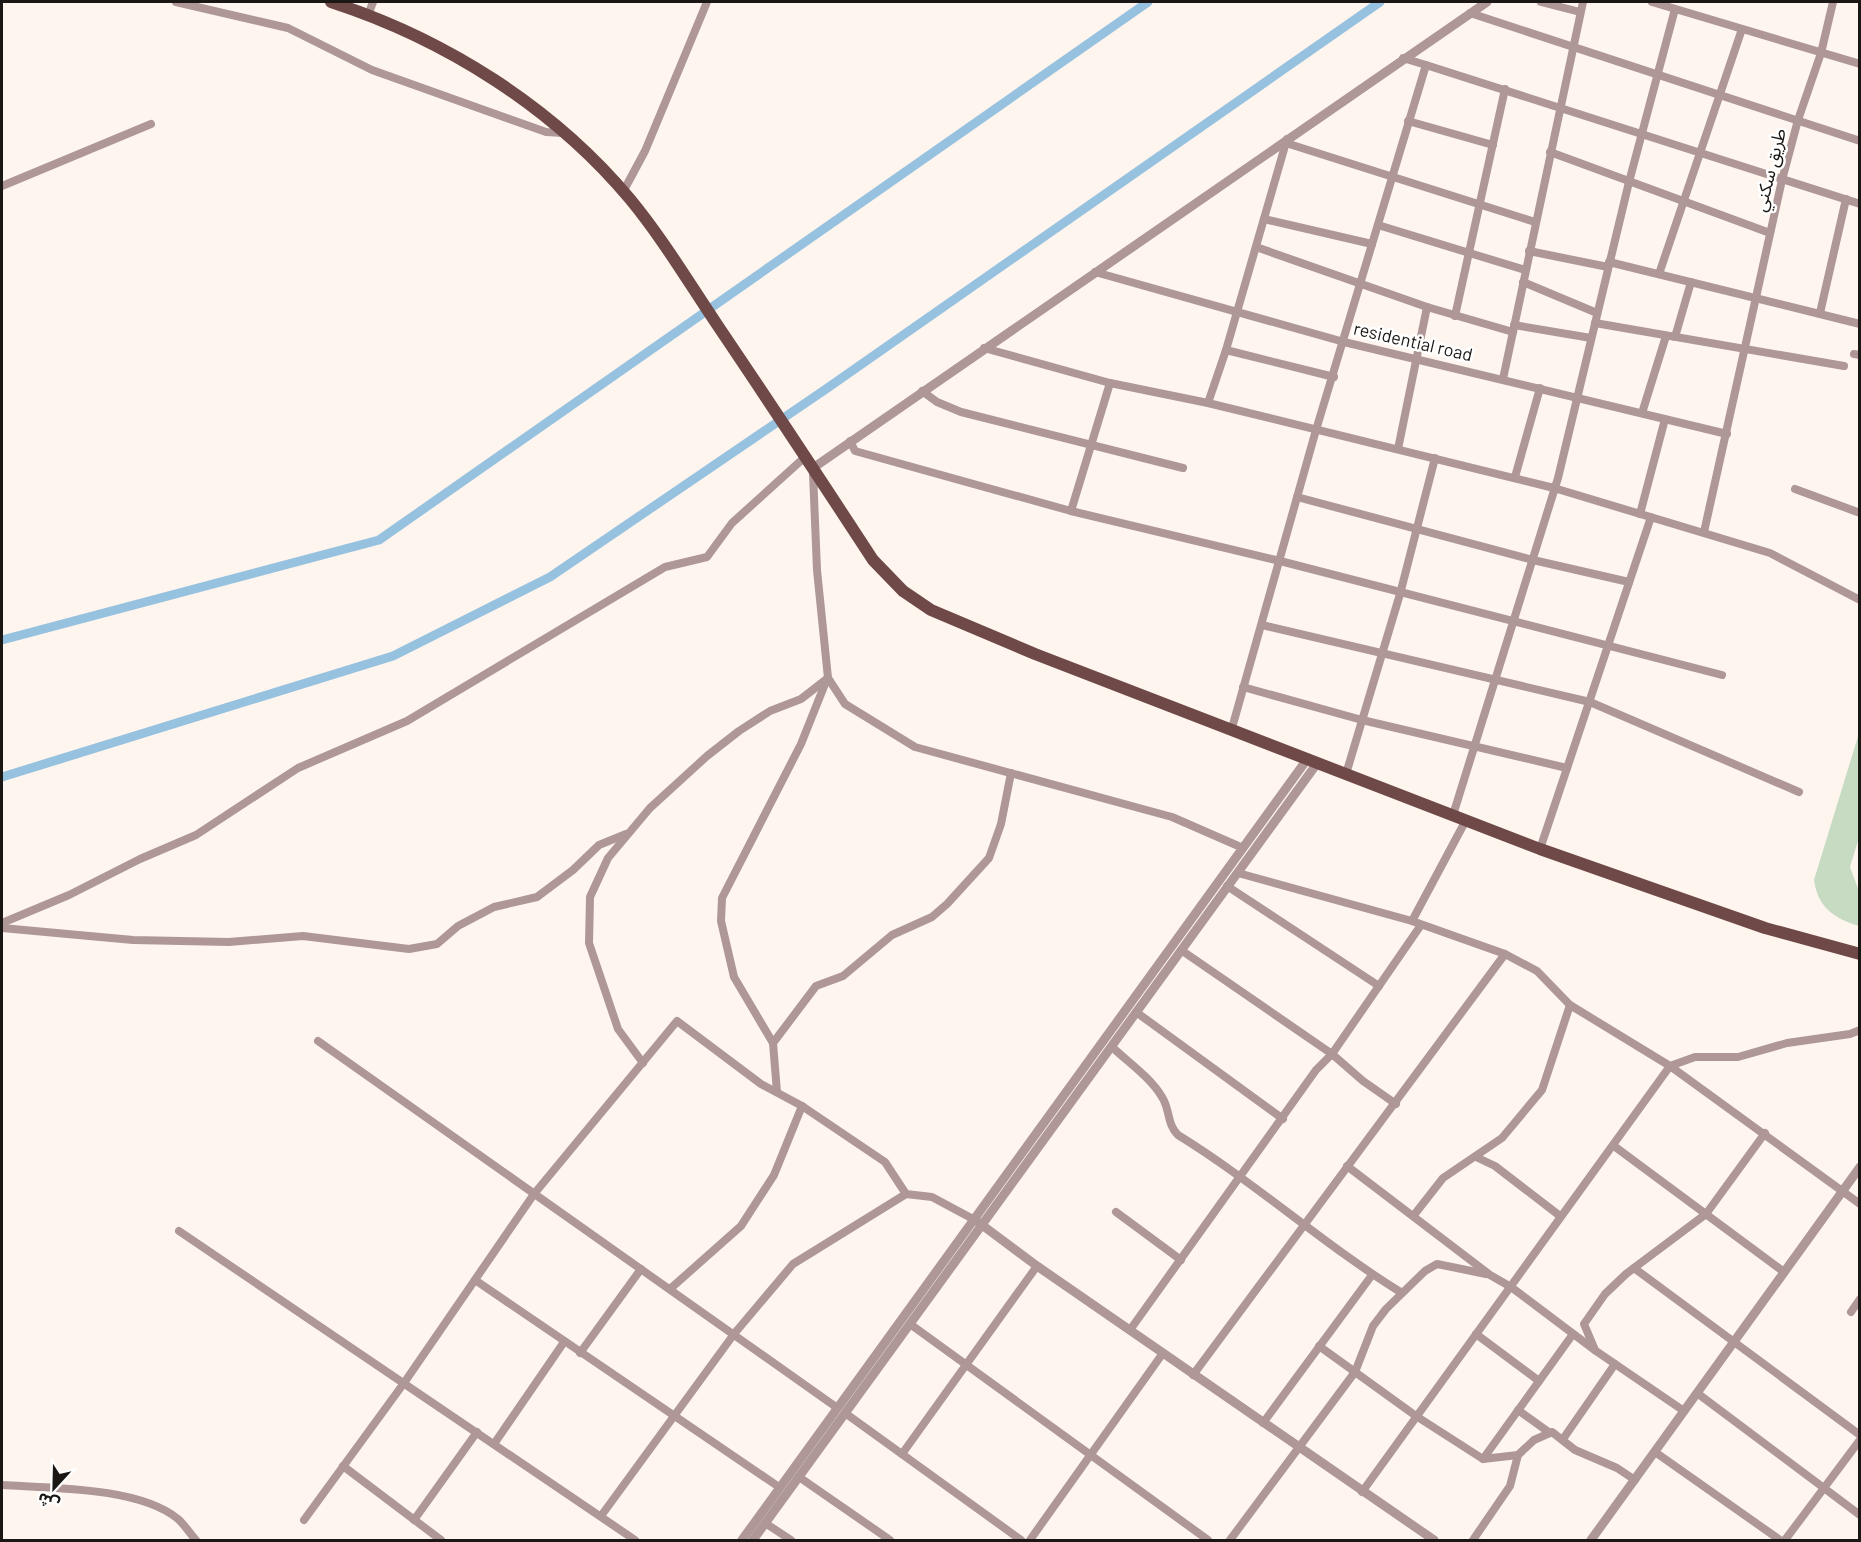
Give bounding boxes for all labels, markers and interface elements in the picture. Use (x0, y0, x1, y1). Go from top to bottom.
street label: طريق سكني (1748, 126, 1793, 214)
street label: residential road (1351, 317, 1475, 365)
north arrow (24, 1458, 84, 1518)
text: ش (34, 1489, 62, 1515)

